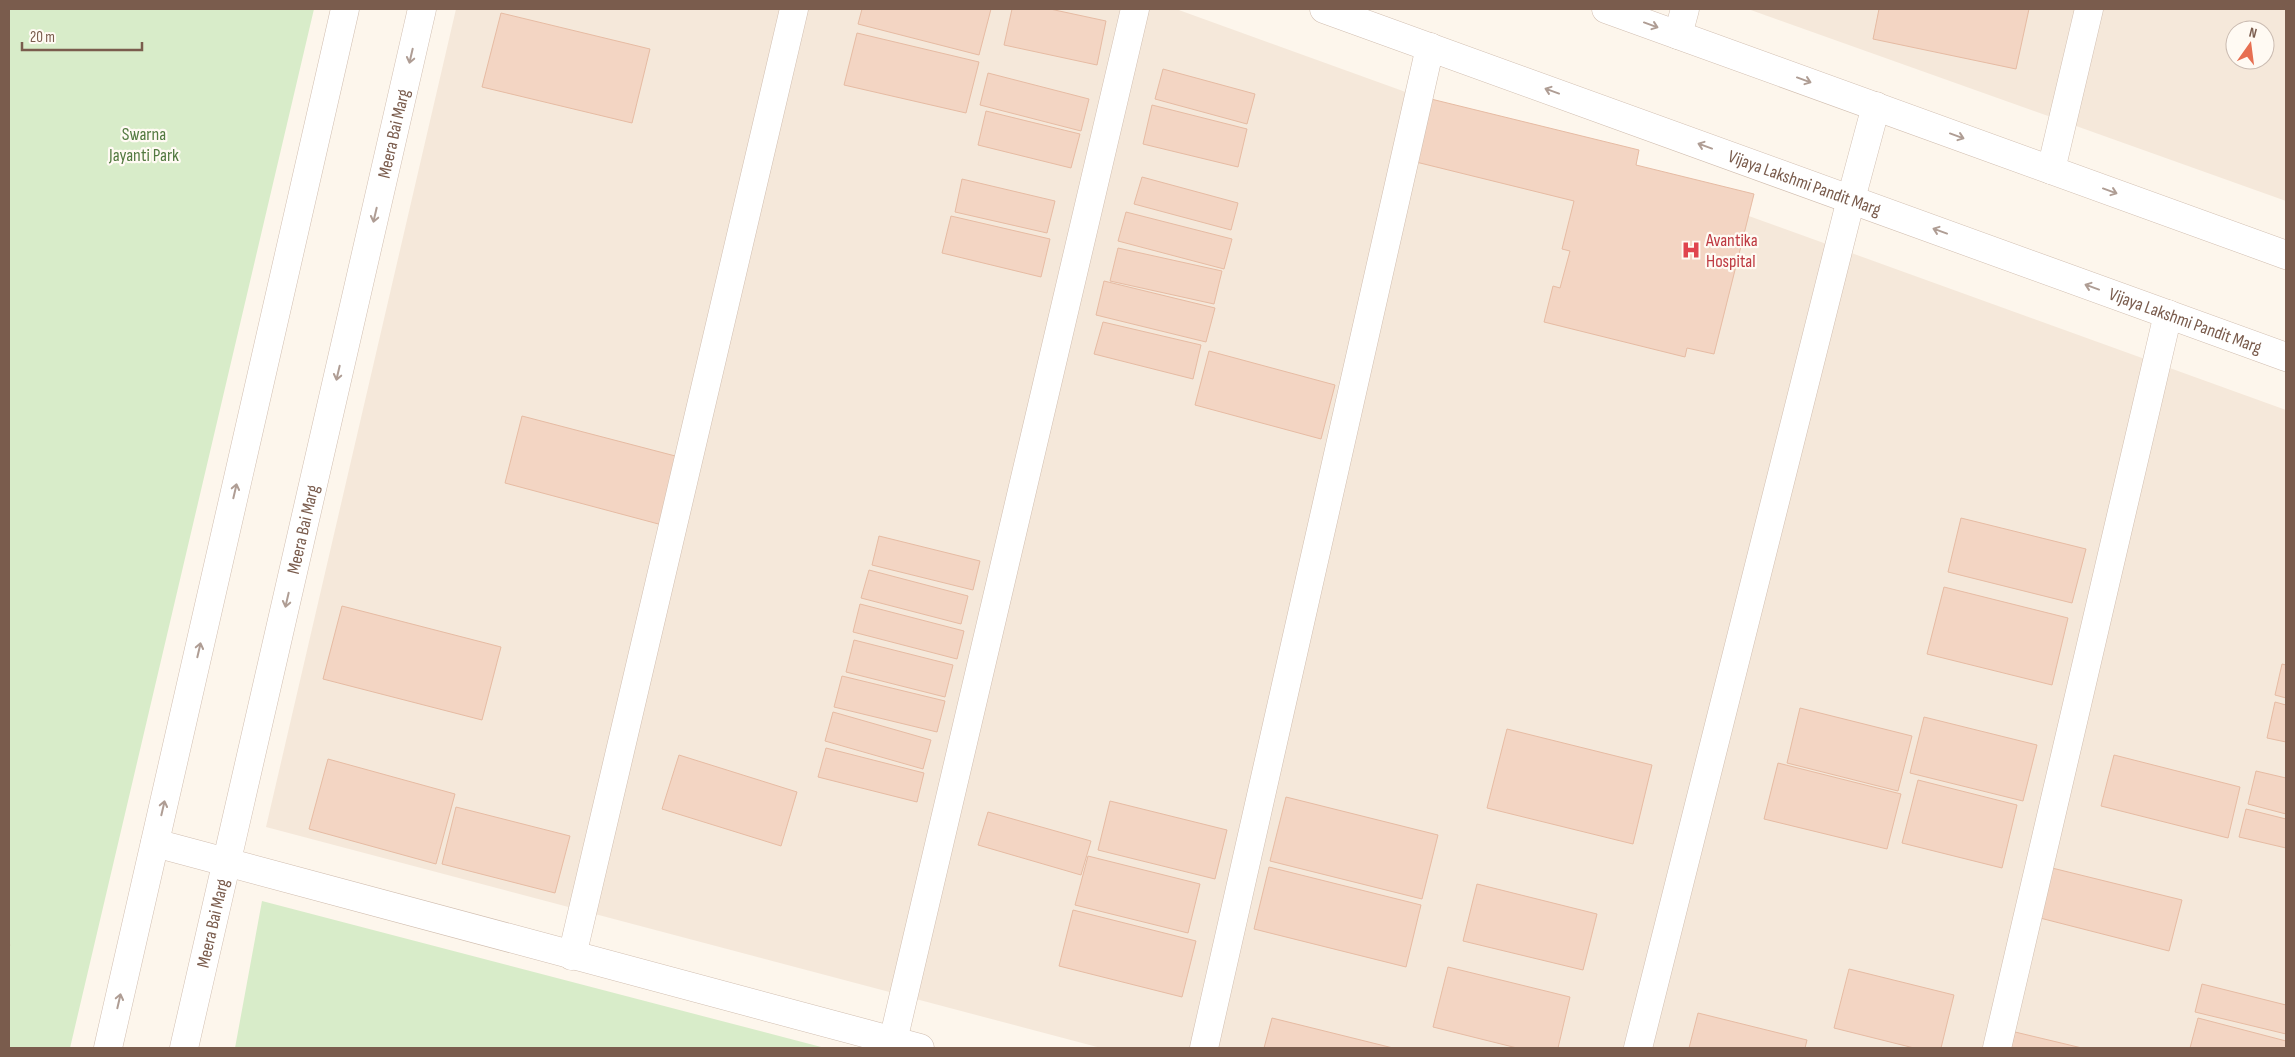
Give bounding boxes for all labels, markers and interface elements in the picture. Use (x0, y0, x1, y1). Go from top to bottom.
scale bar (22, 20, 142, 52)
north arrow (2225, 20, 2275, 70)
one-way arrow (1643, 21, 1659, 30)
text: N (2247, 24, 2259, 42)
text: 20 m (30, 28, 55, 47)
one-way arrow (406, 48, 415, 64)
one-way arrow (1796, 76, 1812, 86)
one-way arrow (1545, 86, 1560, 95)
street label: Meera Bai Marg (374, 87, 414, 180)
park label: Swarna Jayanti Park (108, 124, 179, 166)
one-way arrow (1949, 132, 1964, 141)
one-way arrow (1697, 141, 1713, 150)
street label: Vijaya Lakshmi Pandit Marg (1725, 146, 1884, 221)
one-way arrow (2102, 187, 2117, 196)
one-way arrow (370, 206, 379, 222)
one-way arrow (1932, 226, 1948, 235)
place label: Avantika Hospital (1705, 230, 1758, 272)
hospital icon: Avantika Hospital (1680, 239, 1702, 261)
one-way arrow (2085, 282, 2101, 291)
street label: Vijaya Lakshmi Pandit Marg (2106, 284, 2264, 358)
one-way arrow (333, 365, 343, 381)
street label: Meera Bai Marg (283, 483, 324, 576)
one-way arrow (231, 484, 240, 500)
one-way arrow (282, 591, 291, 607)
one-way arrow (195, 642, 204, 658)
one-way arrow (159, 801, 168, 817)
street label: Meera Bai Marg (193, 877, 233, 970)
one-way arrow (115, 993, 124, 1009)

